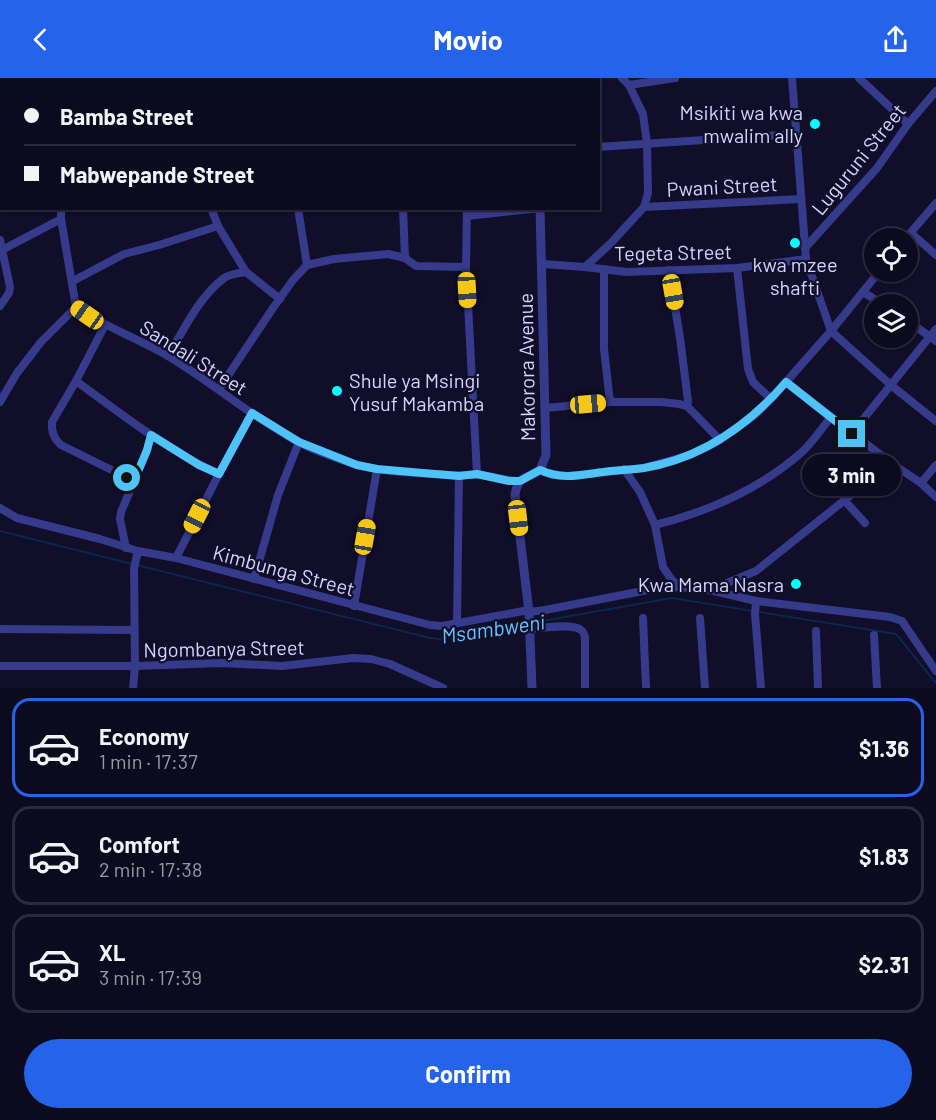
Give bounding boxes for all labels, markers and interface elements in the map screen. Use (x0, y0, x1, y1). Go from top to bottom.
icon: back (24, 23, 57, 56)
text: Movio (433, 23, 503, 55)
icon: share (879, 23, 912, 56)
street label: Luguruni Street (806, 99, 910, 219)
place label: Msikiti wa kwa mwalim ally (680, 100, 803, 147)
text: Bamba Street (60, 103, 194, 129)
marker: Msikiti wa kwa mwalim ally (808, 117, 822, 131)
text: Mabwepande Street (60, 161, 254, 187)
street label: Pwani Street (666, 171, 778, 201)
map controls (864, 228, 918, 348)
button: locate (864, 228, 918, 282)
marker: kwa mzee shafti (788, 236, 802, 250)
street label: Tegeta Street (614, 239, 732, 265)
place label: kwa mzee shafti (752, 252, 838, 299)
car (457, 272, 477, 308)
car (661, 273, 685, 311)
street label: Makorora Avenue (513, 293, 539, 441)
button: layers (864, 294, 918, 348)
car (67, 297, 107, 333)
street label: Sandali Street (136, 315, 252, 399)
place label: Shule ya Msingi Yusuf Makamba (349, 368, 484, 415)
marker: Shule ya Msingi Yusuf Makamba (330, 384, 344, 398)
car (569, 393, 607, 415)
route end (838, 420, 865, 447)
callout: 3 min (802, 455, 902, 497)
text: 3 min (828, 463, 875, 487)
route start (113, 464, 140, 491)
car (181, 496, 213, 536)
car (507, 499, 529, 537)
car (353, 518, 377, 556)
street label: Kimbunga Street (210, 540, 358, 600)
place label: Kwa Mama Nasra (638, 572, 784, 596)
marker: Kwa Mama Nasra (789, 577, 803, 591)
water label: Msambweni (439, 608, 547, 648)
street label: Ngombanya Street (143, 635, 305, 661)
icon: car (27, 721, 81, 775)
text: Economy (99, 723, 189, 749)
text: $1.36 (859, 735, 909, 761)
text: 1 min · 17:37 (99, 749, 198, 773)
icon: car (27, 829, 81, 883)
text: Comfort (99, 831, 180, 857)
text: $1.83 (859, 843, 909, 869)
text: 2 min · 17:38 (99, 857, 202, 881)
icon: car (27, 937, 81, 991)
text: XL (99, 939, 125, 965)
text: $2.31 (859, 951, 909, 977)
text: 3 min · 17:39 (99, 965, 202, 989)
button: Confirm (24, 1039, 912, 1108)

